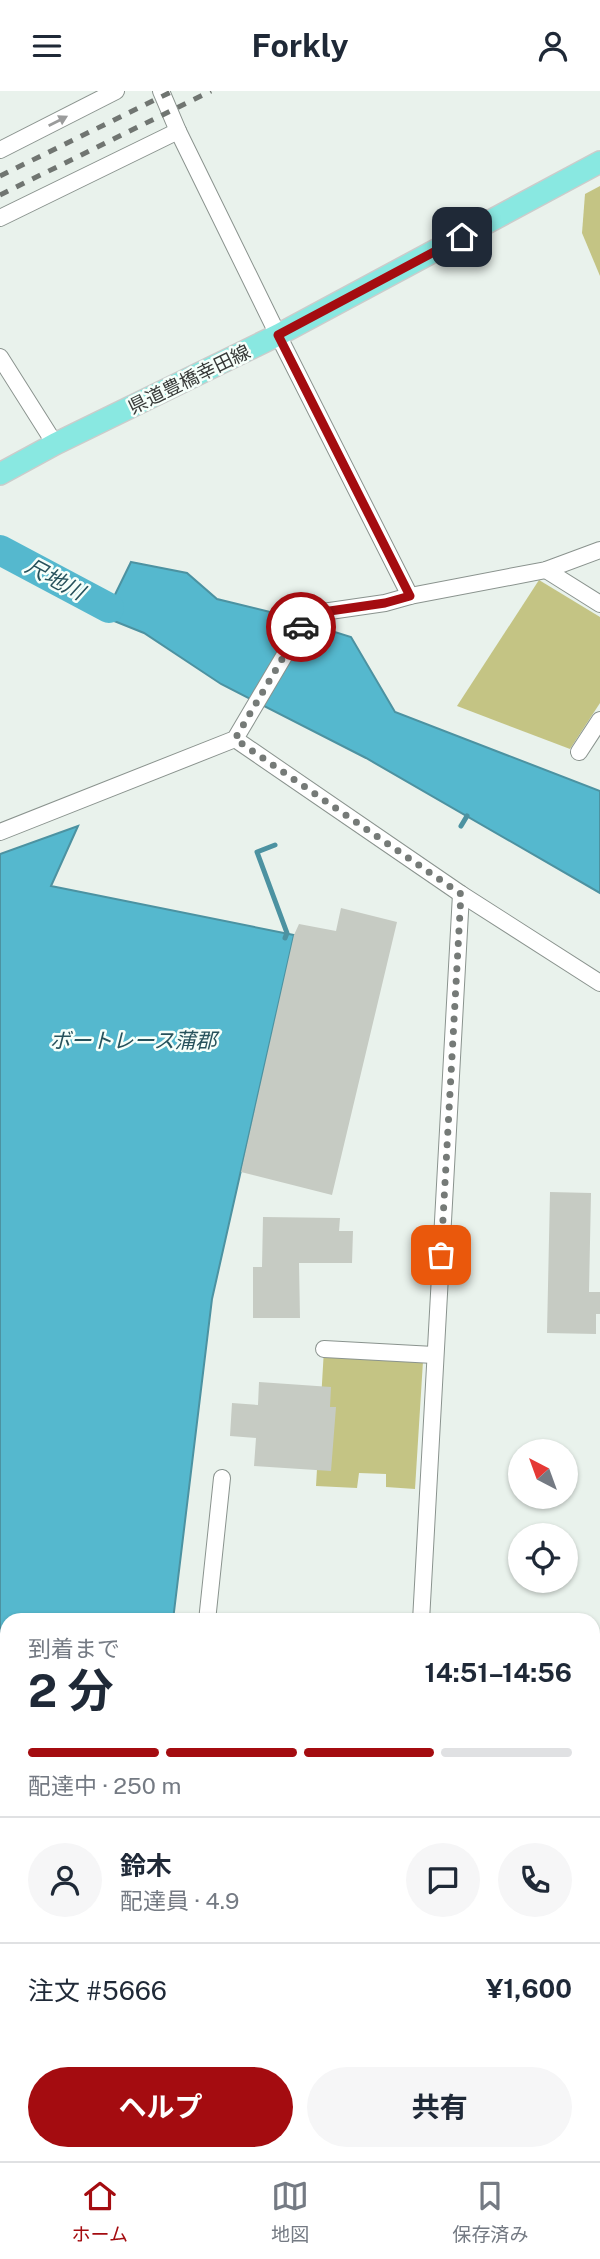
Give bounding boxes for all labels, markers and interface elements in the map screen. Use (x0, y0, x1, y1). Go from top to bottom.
icon: menu (28, 27, 66, 65)
text: Forkly (252, 27, 348, 64)
icon: person (534, 27, 572, 65)
one-way arrow (48, 115, 68, 126)
pin (432, 207, 492, 267)
icon: home (443, 218, 481, 256)
street label: 県道豊橋幸田線 (124, 340, 254, 418)
water label: 尺地川 (21, 553, 90, 606)
courier (266, 592, 336, 662)
icon: car (282, 608, 320, 646)
water label: ボートレース蒲郡 (50, 1028, 220, 1053)
pin (411, 1225, 471, 1285)
icon: bag (422, 1236, 460, 1274)
north arrow (508, 1439, 578, 1509)
map controls (508, 1439, 578, 1593)
button: locate (508, 1523, 578, 1593)
text: 到着まで (28, 1635, 120, 1662)
text: 14:51–14:56 (425, 1657, 572, 1688)
text: 2 分 (28, 1663, 114, 1717)
text: 配達中 · 250 m (28, 1772, 181, 1799)
button: person (28, 1843, 102, 1917)
button: chat (406, 1843, 480, 1917)
button: phone (498, 1843, 572, 1917)
text: 鈴木 (120, 1850, 172, 1881)
text: 配達員 · 4.9 (120, 1887, 239, 1914)
text: ¥1,600 (486, 1973, 572, 2004)
text: 注文 #5666 (28, 1975, 167, 2006)
button: ヘルプ (28, 2067, 293, 2147)
button: 共有 (307, 2067, 572, 2147)
tab: ホーム (72, 2177, 128, 2246)
tab: 地図 (271, 2177, 309, 2246)
tab: 保存済み (452, 2177, 528, 2246)

